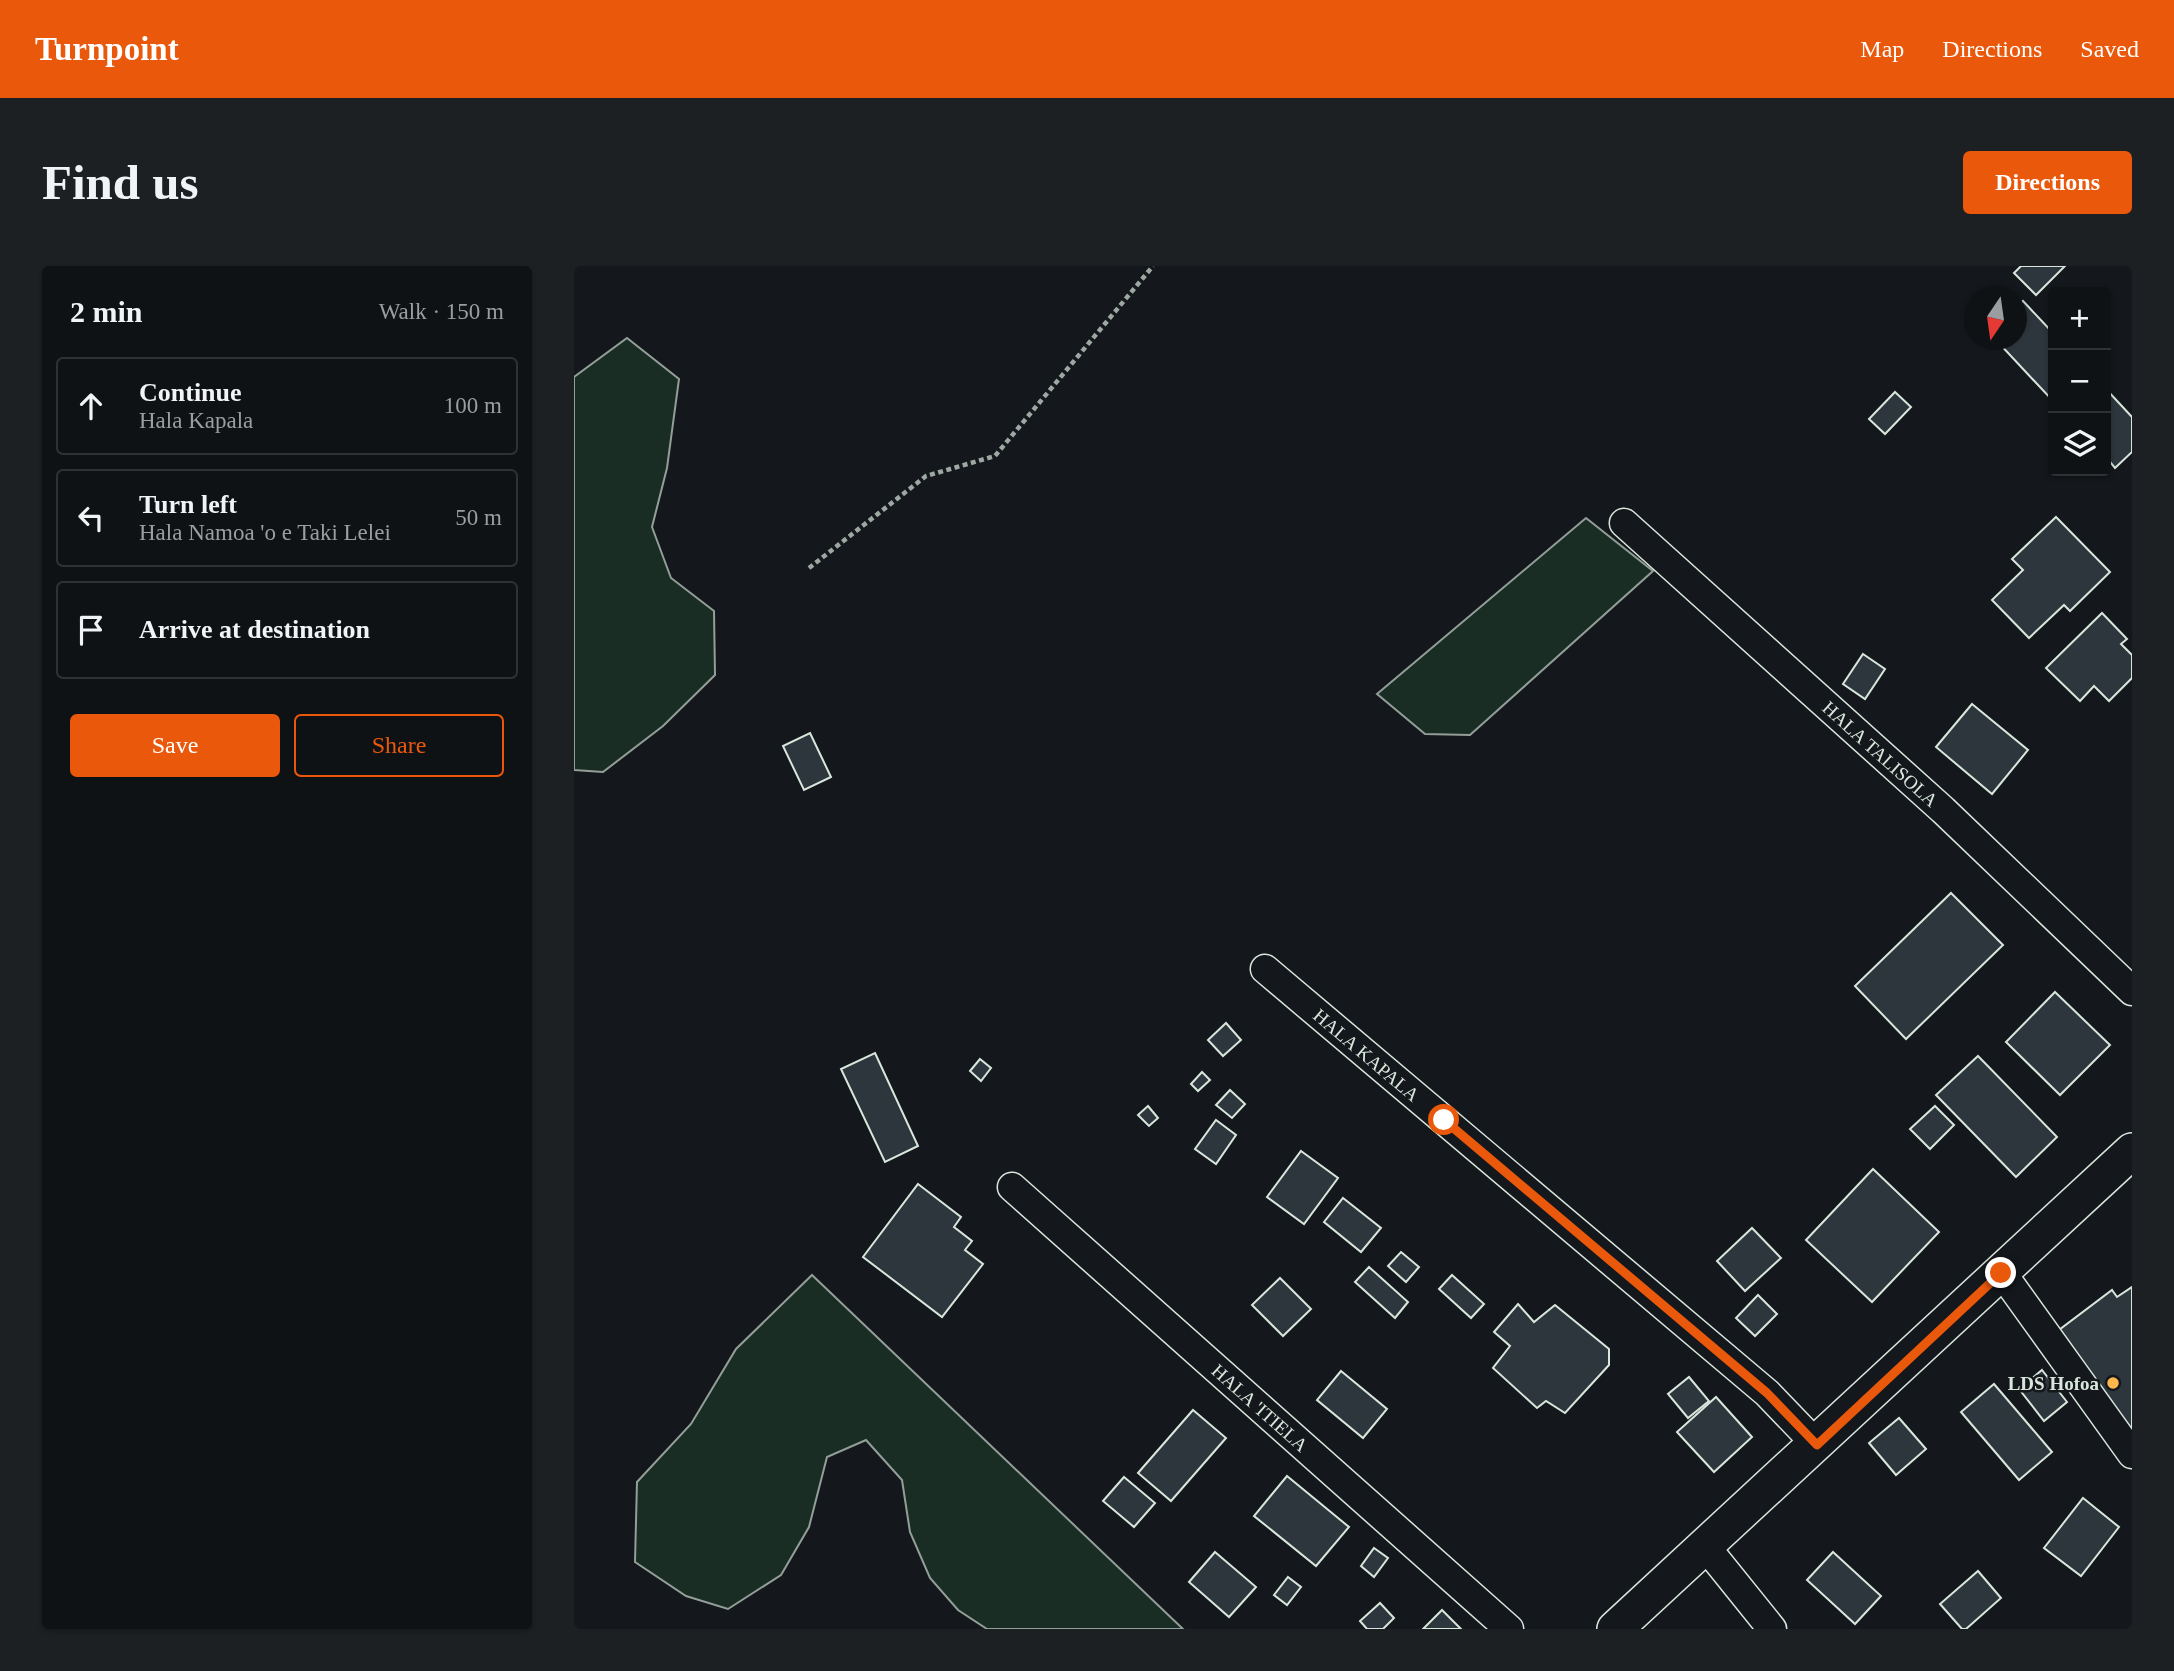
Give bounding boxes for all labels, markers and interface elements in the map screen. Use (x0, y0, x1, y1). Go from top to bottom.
text: Turnpoint (35, 31, 179, 67)
text: Map (1860, 36, 1904, 62)
text: Directions (1942, 36, 2042, 62)
text: Saved (2080, 36, 2139, 62)
button: Directions (1963, 151, 2132, 214)
text: Find us (42, 155, 199, 210)
north arrow (1964, 287, 2027, 350)
map controls (2048, 287, 2111, 476)
button: + (2048, 287, 2111, 350)
text: 2 min (70, 295, 143, 328)
text: Walk · 150 m (379, 299, 504, 324)
button: − (2048, 350, 2111, 413)
text: Continue (139, 378, 242, 407)
icon: ahead (72, 387, 110, 425)
text: 100 m (444, 393, 502, 418)
text: Hala Kapala (139, 408, 253, 433)
button: layers (2048, 413, 2111, 476)
text: Turn left (139, 490, 237, 519)
icon: left (72, 499, 110, 537)
text: 50 m (455, 505, 502, 530)
text: Hala Namoa 'o e Taki Lelei (139, 520, 391, 545)
icon: arrive (72, 611, 110, 649)
text: Arrive at destination (139, 615, 370, 644)
street label: HALA TALISOLA (1819, 697, 1943, 811)
button: Save (70, 714, 280, 777)
button: Share (294, 714, 504, 777)
street label: HALA KAPALA (1309, 1004, 1424, 1106)
route start (1428, 1104, 1459, 1135)
route end (1985, 1257, 2016, 1288)
street label: HALA 'ITIELA (1208, 1360, 1313, 1456)
place label: LDS Hofoa (2008, 1373, 2099, 1394)
marker: LDS Hofoa (2105, 1375, 2121, 1391)

